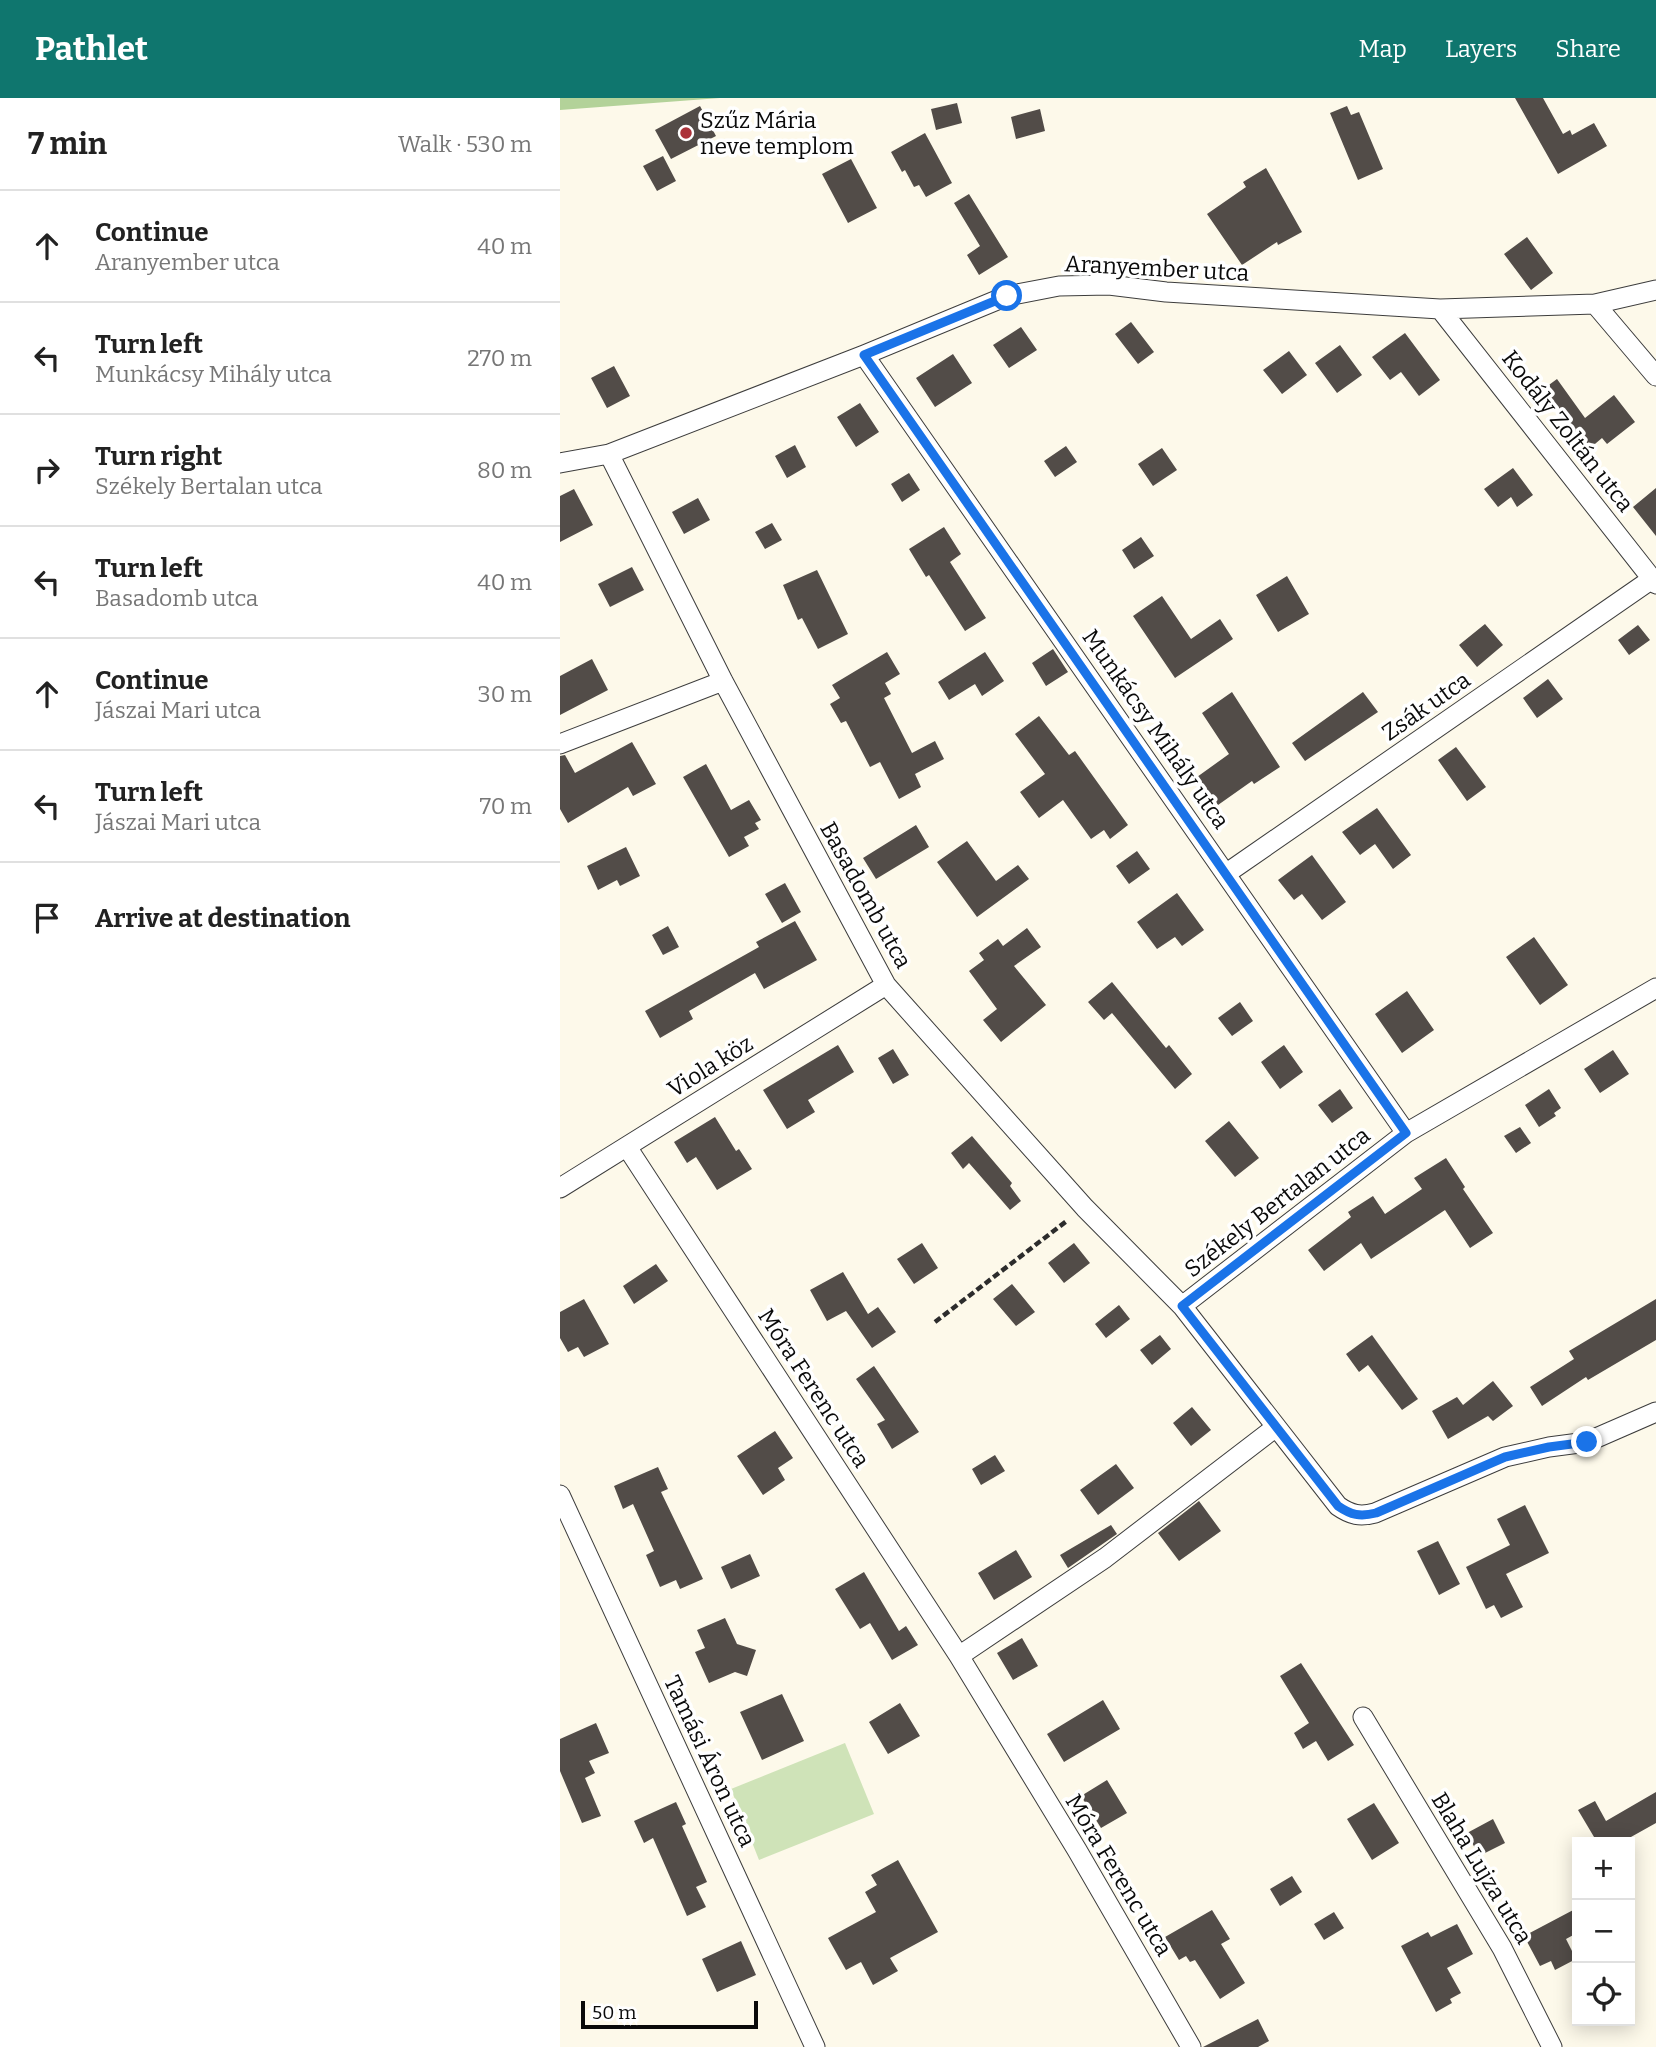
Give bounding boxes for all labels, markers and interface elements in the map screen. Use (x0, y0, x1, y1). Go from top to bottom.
text: Pathlet (35, 29, 148, 69)
text: Map (1359, 35, 1407, 63)
text: Layers (1445, 35, 1517, 63)
text: Share (1555, 35, 1621, 63)
place label: Szűz Mária neve templom (700, 106, 854, 160)
marker: Szűz Mária neve templom (678, 125, 694, 141)
text: 7 min (28, 126, 107, 162)
text: Walk · 530 m (398, 130, 532, 158)
text: Continue (95, 217, 209, 248)
icon: ahead (28, 227, 66, 265)
text: 40 m (477, 232, 532, 260)
text: Aranyember utca (95, 248, 280, 276)
street label: Aranyember utca (1064, 249, 1250, 287)
route start (991, 280, 1022, 311)
text: Turn left (95, 329, 203, 360)
icon: left (28, 339, 66, 377)
text: 270 m (467, 344, 532, 372)
street label: Kodály Zoltán utca (1496, 345, 1640, 518)
text: Munkácsy Mihály utca (95, 360, 332, 388)
text: Turn right (95, 441, 222, 472)
icon: right (28, 451, 66, 489)
text: 80 m (477, 456, 532, 484)
text: Székely Bertalan utca (95, 472, 323, 500)
text: Turn left (95, 553, 203, 584)
icon: left (28, 563, 66, 601)
text: 40 m (477, 568, 532, 596)
text: Basadomb utca (95, 584, 258, 612)
street label: Munkácsy Mihály utca (1077, 624, 1236, 834)
text: Continue (95, 665, 209, 696)
street label: Zsák utca (1376, 665, 1476, 747)
icon: ahead (28, 675, 66, 713)
text: 30 m (478, 680, 532, 708)
text: Jászai Mari utca (95, 696, 261, 724)
text: Turn left (95, 777, 203, 808)
icon: left (28, 787, 66, 825)
text: 70 m (480, 792, 532, 820)
text: Jászai Mari utca (95, 808, 261, 836)
street label: Basadomb utca (814, 817, 918, 974)
icon: arrive (28, 899, 66, 937)
text: Arrive at destination (95, 903, 350, 934)
street label: Viola köz (662, 1029, 758, 1103)
street label: Székely Bertalan utca (1179, 1121, 1376, 1283)
street label: Móra Ferenc utca (752, 1303, 876, 1473)
route end (1571, 1426, 1602, 1457)
street label: Tamási Áron utca (658, 1671, 762, 1852)
street label: Blaha Lujza utca (1426, 1787, 1539, 1949)
street label: Móra Ferenc utca (1060, 1789, 1179, 1961)
map controls (1572, 1837, 1635, 2026)
button: + (1572, 1837, 1635, 1900)
button: − (1572, 1900, 1635, 1963)
button: locate (1572, 1963, 1635, 2026)
scale bar (581, 1998, 758, 2030)
text: 50 m (592, 2001, 636, 2024)

